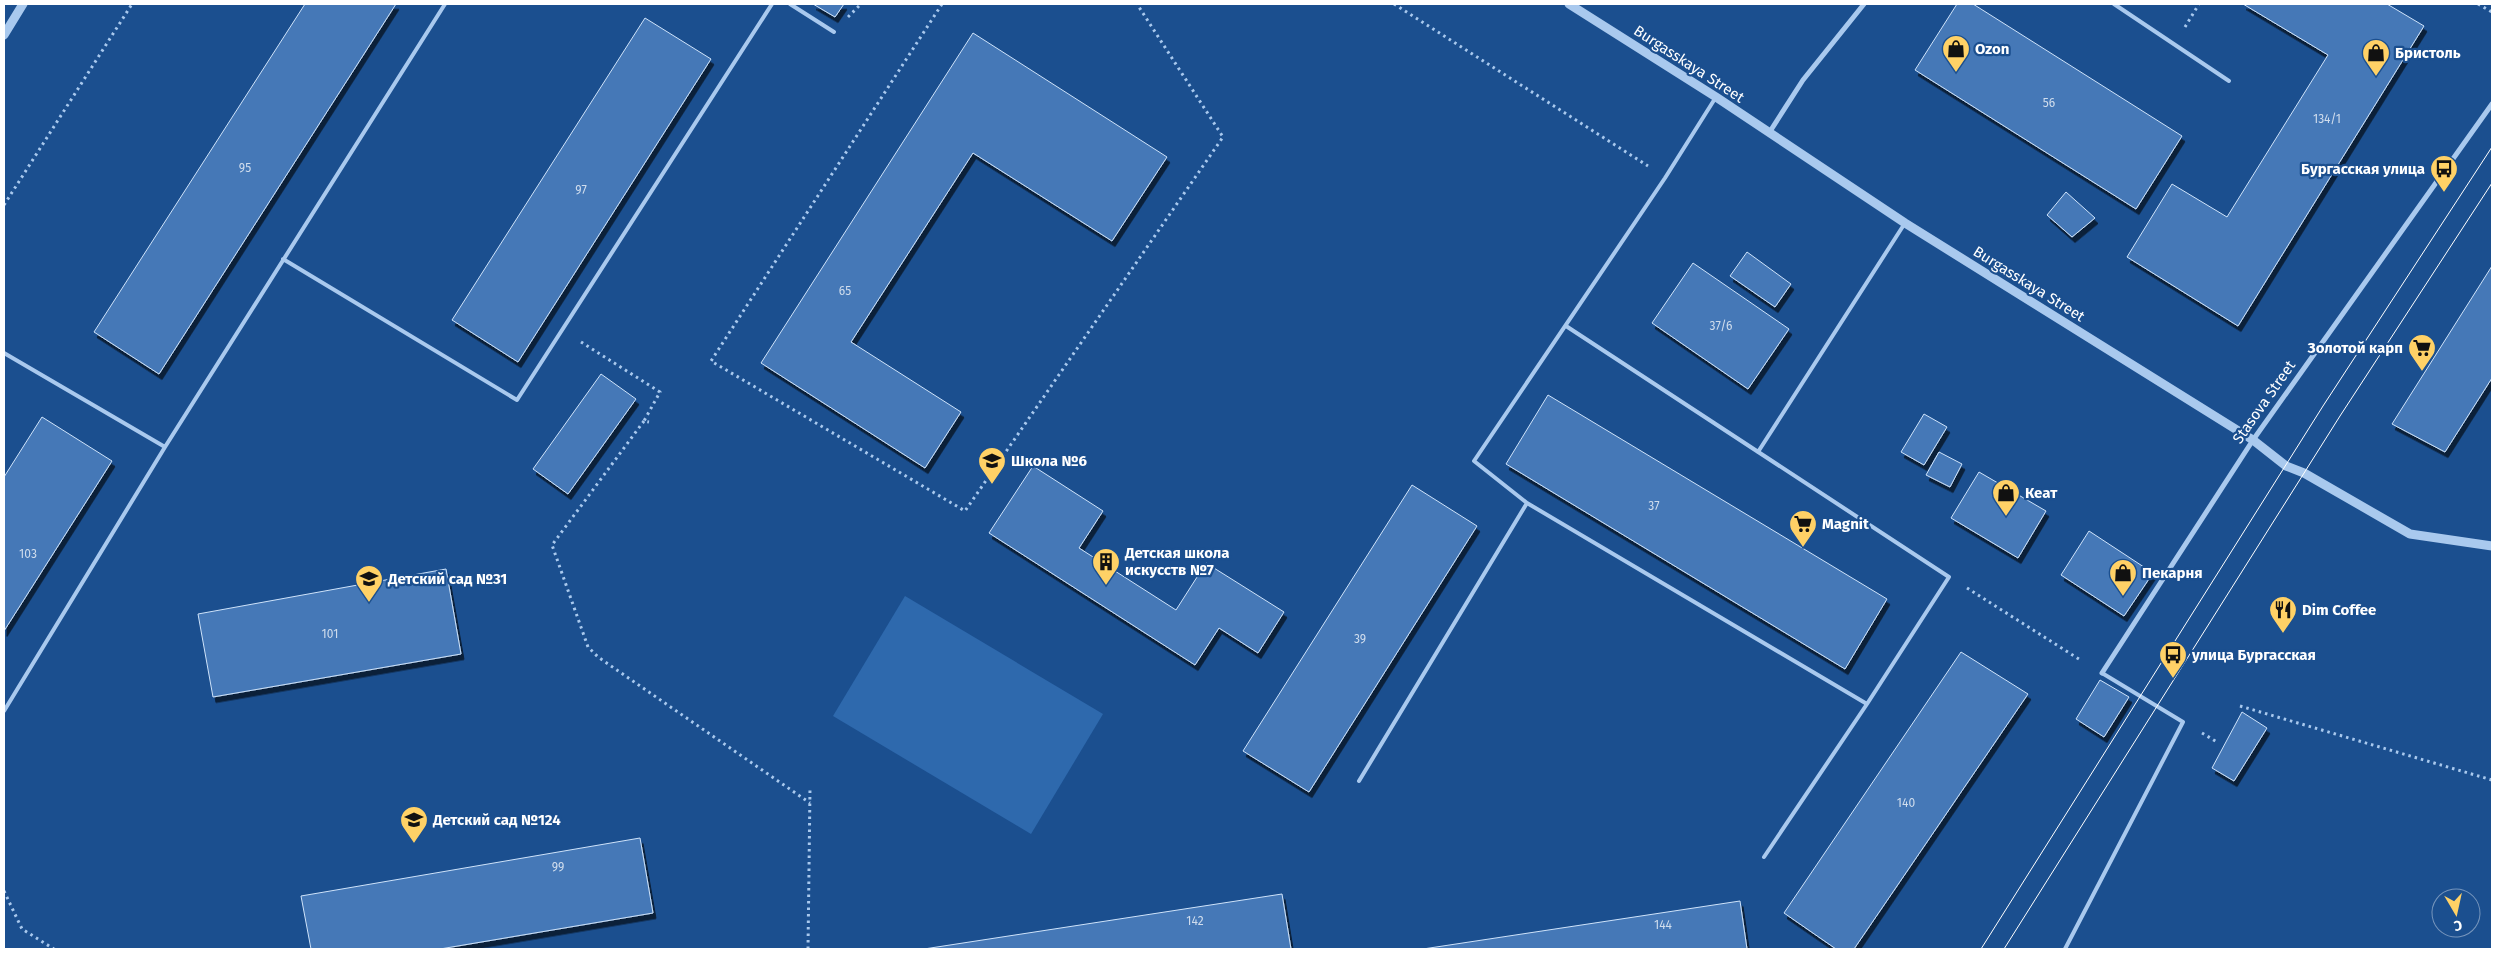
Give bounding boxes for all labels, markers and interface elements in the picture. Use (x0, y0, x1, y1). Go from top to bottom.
street label: Burgasskaya Street (1630, 22, 1748, 107)
shop icon: Ozon (1941, 34, 1971, 73)
shop icon: Бристоль (2361, 38, 2391, 77)
place label: Ozon (1975, 40, 2009, 58)
place label: Бристоль (2395, 44, 2461, 62)
house number: 56 (2043, 96, 2055, 110)
house number: 134/1 (2313, 112, 2341, 126)
bus stop icon: Бургасская улица (2429, 154, 2459, 193)
place label: Бургасская улица (2301, 160, 2425, 178)
house number: 95 (239, 161, 251, 175)
house number: 97 (575, 183, 587, 197)
street label: Burgasskaya Street (1970, 242, 2089, 326)
house number: 65 (839, 284, 851, 298)
house number: 37/6 (1709, 319, 1733, 333)
supermarket icon: Золотой карп (2407, 333, 2437, 372)
place label: Золотой карп (2307, 339, 2403, 357)
street label: Stasova Street (2229, 357, 2300, 447)
school or university icon: Школа №6 (977, 446, 1007, 485)
place label: Школа №6 (1011, 452, 1088, 470)
shop icon: Кеат (1991, 478, 2021, 517)
place label: Кеат (2025, 484, 2058, 502)
house number: 37 (1648, 499, 1660, 513)
supermarket icon: Magnit (1788, 509, 1818, 548)
place label: Magnit (1822, 515, 1869, 533)
place label: Детская школа искусств №7 (1124, 544, 1230, 579)
house number: 103 (19, 547, 37, 561)
building icon: Детская школа искусств №7 (1091, 547, 1121, 586)
shop icon: Пекарня (2108, 558, 2138, 597)
school or university icon: Детский сад №31 (354, 564, 384, 603)
place label: Пекарня (2142, 564, 2203, 582)
place label: Детский сад №31 (387, 570, 507, 588)
restaurant icon: Dim Coffee (2268, 595, 2298, 634)
place label: Dim Coffee (2302, 601, 2376, 619)
house number: 101 (322, 627, 338, 641)
house number: 39 (1354, 632, 1366, 646)
bus stop icon: улица Бургасская (2158, 640, 2188, 679)
place label: улица Бургасская (2191, 646, 2316, 664)
house number: 140 (1897, 796, 1915, 810)
school or university icon: Детский сад №124 (399, 805, 429, 844)
place label: Детский сад №124 (432, 811, 561, 829)
house number: 99 (552, 860, 564, 874)
north arrow (2431, 888, 2481, 938)
house number: 142 (1186, 914, 1204, 928)
text: С (2453, 916, 2463, 934)
house number: 144 (1654, 918, 1673, 932)

